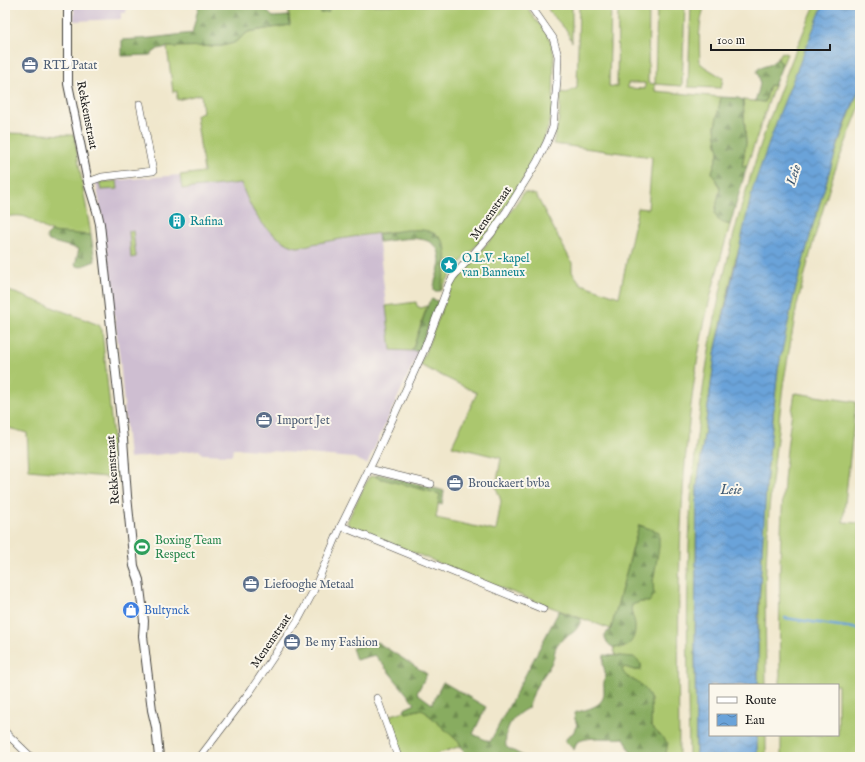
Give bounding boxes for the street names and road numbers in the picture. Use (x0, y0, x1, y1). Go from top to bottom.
street label: Rekkemstraat (73, 80, 101, 150)
street label: Menenstraat (467, 183, 515, 243)
street label: Rekkemstraat (103, 435, 123, 505)
street label: Menenstraat (247, 611, 295, 671)

